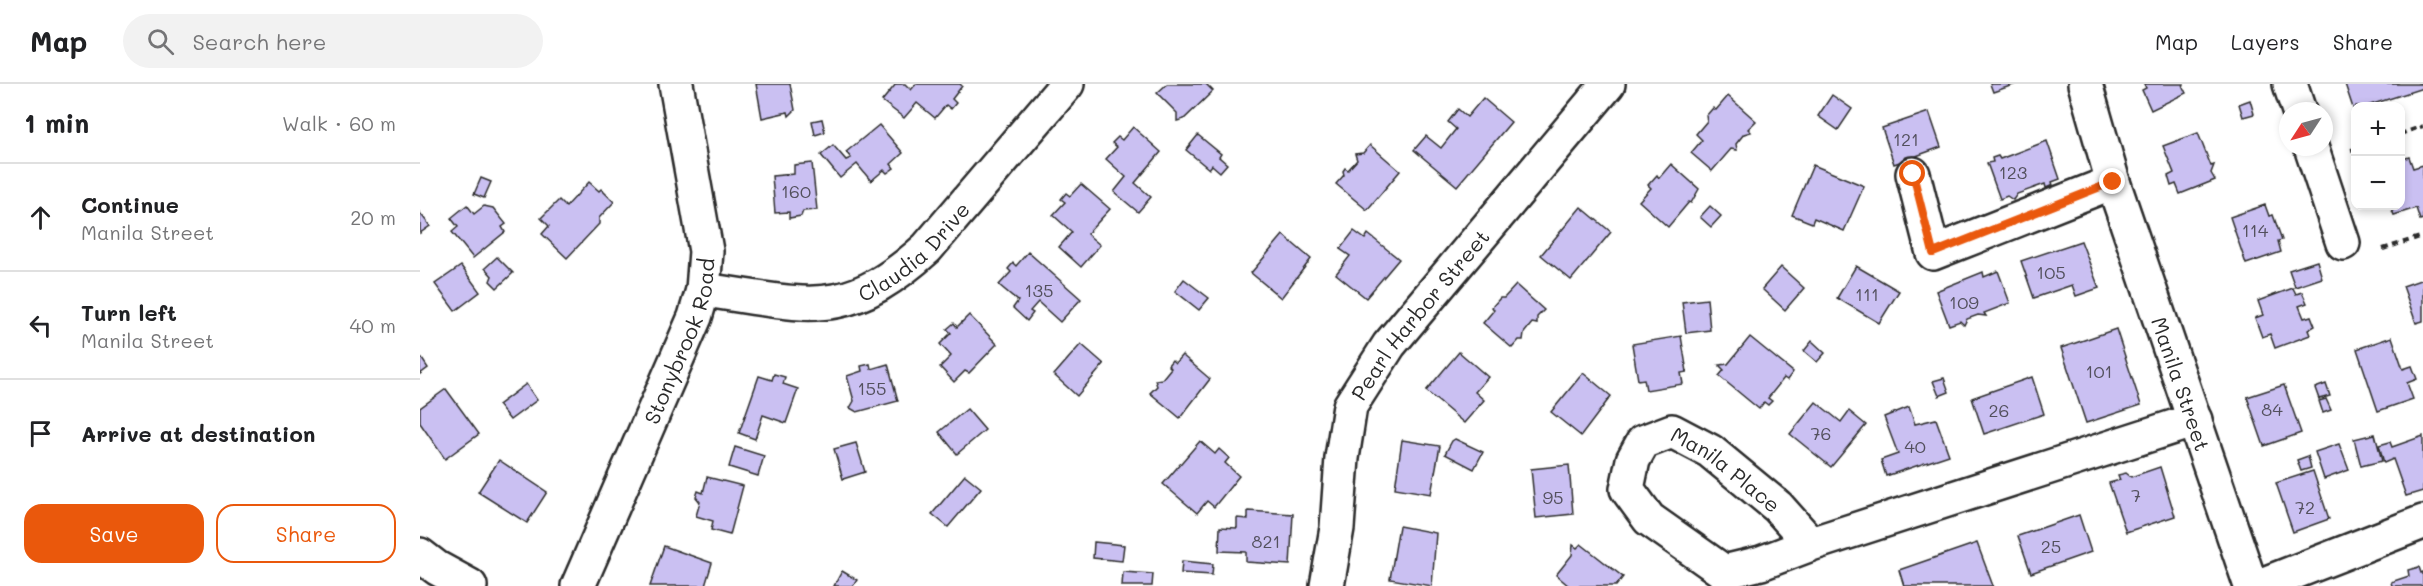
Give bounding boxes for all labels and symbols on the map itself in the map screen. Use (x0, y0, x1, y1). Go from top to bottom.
north arrow (2279, 102, 2333, 156)
house number: 121 (1893, 127, 1919, 151)
route start (1899, 160, 1925, 186)
house number: 123 (1999, 160, 2027, 184)
route end (2099, 168, 2125, 194)
house number: 160 (781, 179, 811, 203)
street label: Claudia Drive (853, 196, 975, 307)
house number: 114 (2242, 218, 2269, 242)
street label: Pearl Harbor Street (1344, 223, 1494, 405)
street label: Stonybrook Road (637, 257, 719, 428)
house number: 105 (2036, 260, 2066, 284)
house number: 135 (1024, 278, 1054, 302)
house number: 111 (1855, 282, 1879, 306)
house number: 109 (1949, 290, 1979, 314)
street label: Manila Street (2146, 313, 2217, 454)
house number: 101 (2085, 359, 2113, 383)
house number: 155 (857, 376, 887, 400)
house number: 84 (2261, 397, 2283, 421)
house number: 26 (1989, 398, 2009, 422)
street label: Manila Place (1667, 420, 1787, 517)
house number: 76 (1811, 421, 1831, 445)
house number: 40 (1904, 434, 1926, 458)
house number: 7 (2131, 483, 2141, 507)
house number: 95 (1542, 485, 1564, 509)
house number: 72 (2295, 495, 2315, 519)
house number: 821 (1252, 529, 1280, 553)
house number: 25 (2041, 534, 2061, 558)

